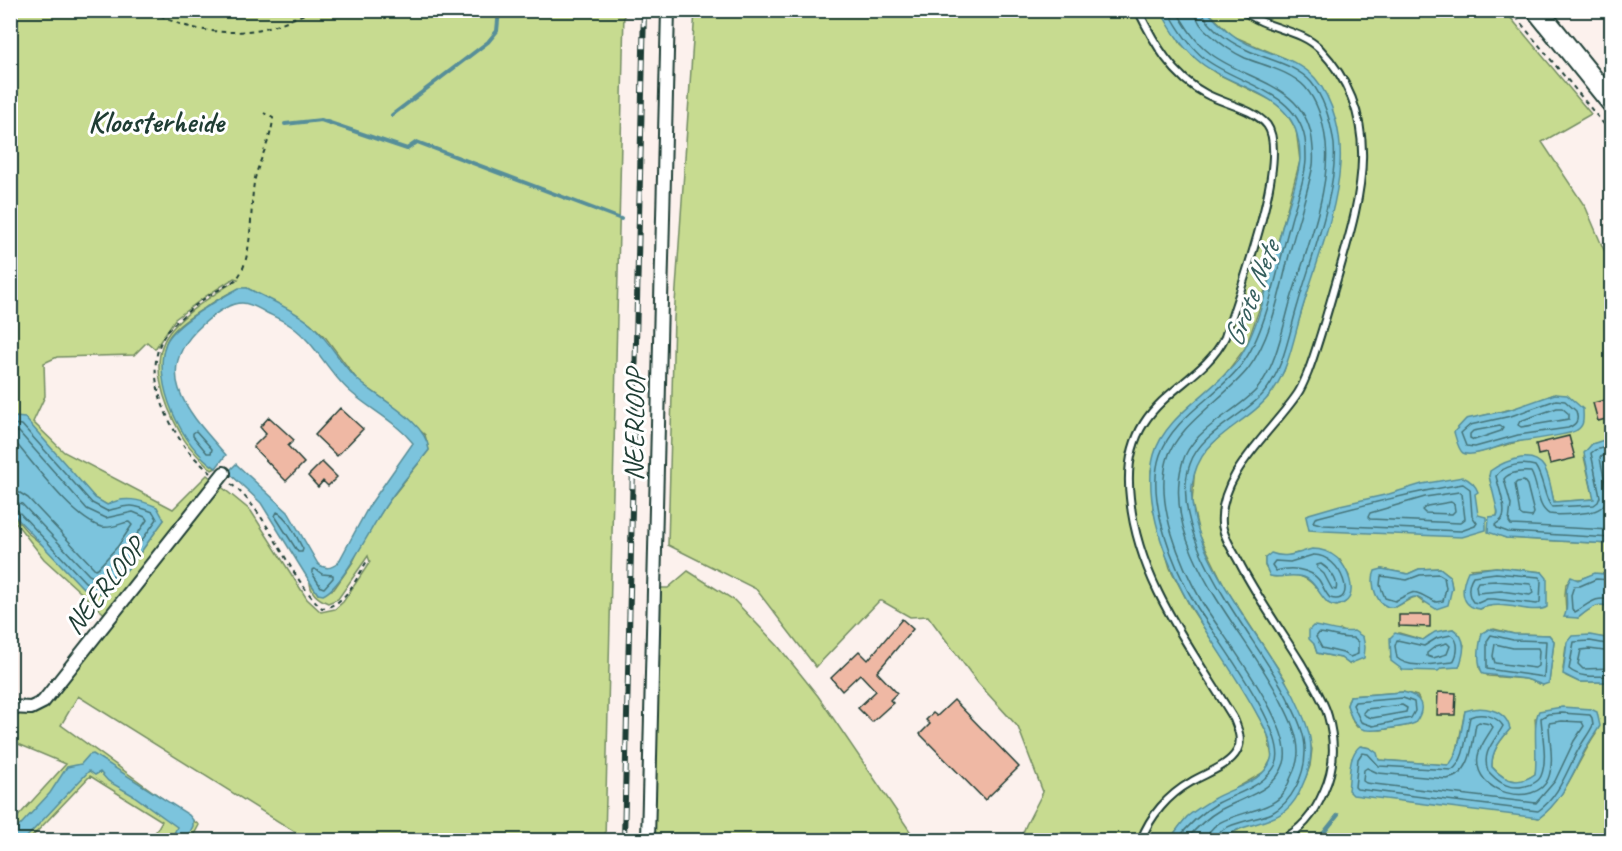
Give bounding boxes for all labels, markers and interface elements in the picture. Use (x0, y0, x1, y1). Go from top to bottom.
district label: Kloosterheide (88, 103, 226, 141)
water label: Grote Nete (1214, 232, 1290, 352)
street label: NEERLOOP (616, 365, 653, 481)
street label: NEERLOOP (56, 528, 155, 641)

